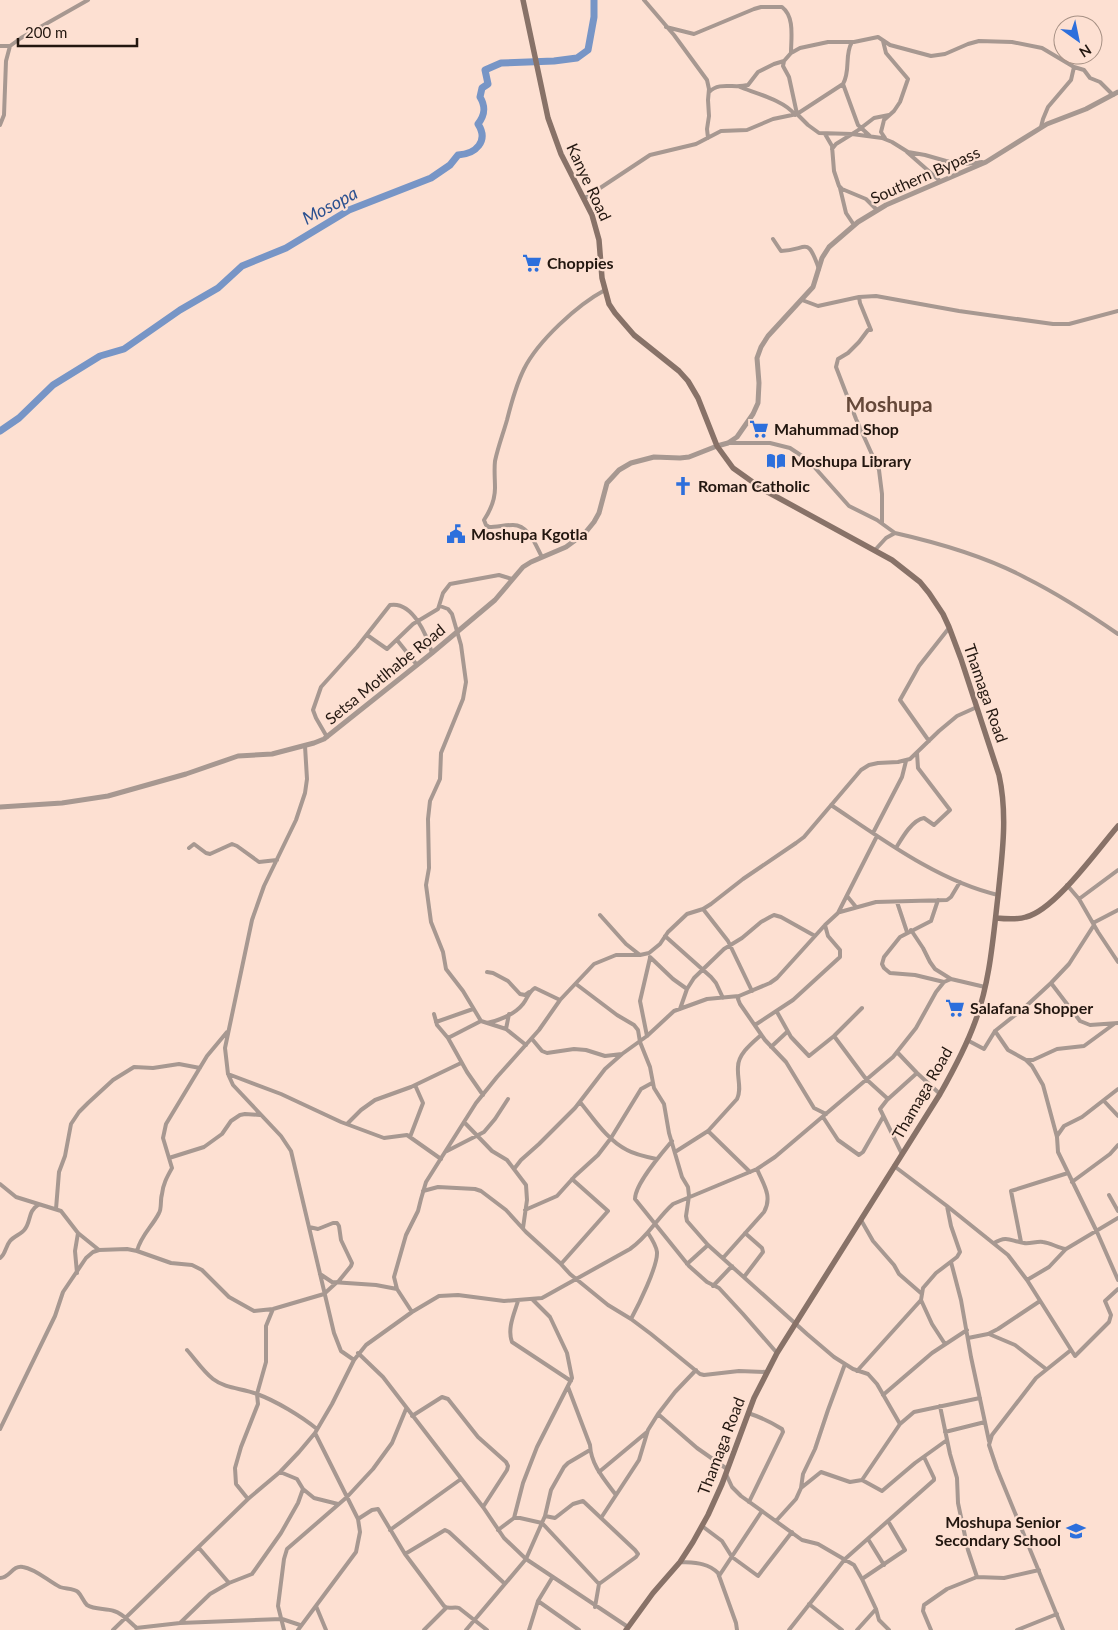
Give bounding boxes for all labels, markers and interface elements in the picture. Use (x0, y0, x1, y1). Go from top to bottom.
scale bar (18, 15, 136, 47)
north arrow (1053, 15, 1103, 65)
text: 200 m (25, 23, 67, 41)
text: N (1076, 41, 1095, 61)
street label: Kanye Road (563, 140, 616, 224)
street label: Southern Bypass (867, 142, 983, 207)
water label: Mosopa (298, 181, 361, 229)
supermarket icon: Choppies (521, 252, 543, 274)
place label: Choppies (547, 253, 614, 272)
district label: Moshupa (845, 391, 933, 416)
supermarket icon: Mahummad Shop (748, 418, 770, 440)
place label: Mahummad Shop (774, 419, 899, 438)
library icon: Moshupa Library (765, 450, 787, 472)
place label: Moshupa Library (791, 451, 912, 470)
church icon: Roman Catholic (672, 475, 694, 497)
place label: Roman Catholic (698, 476, 810, 495)
public building icon: Moshupa Kgotla (445, 523, 467, 545)
place label: Moshupa Kgotla (471, 524, 588, 543)
street label: Setsa Motlhabe Road (321, 619, 448, 728)
street label: Thamaga Road (961, 641, 1012, 745)
supermarket icon: Salafana Shopper (944, 997, 966, 1019)
place label: Salafana Shopper (970, 998, 1093, 1017)
street label: Thamaga Road (888, 1043, 956, 1142)
street label: Thamaga Road (693, 1394, 748, 1497)
place label: Moshupa Senior Secondary School (935, 1512, 1061, 1549)
school or university icon: Moshupa Senior Secondary School (1065, 1520, 1087, 1542)

